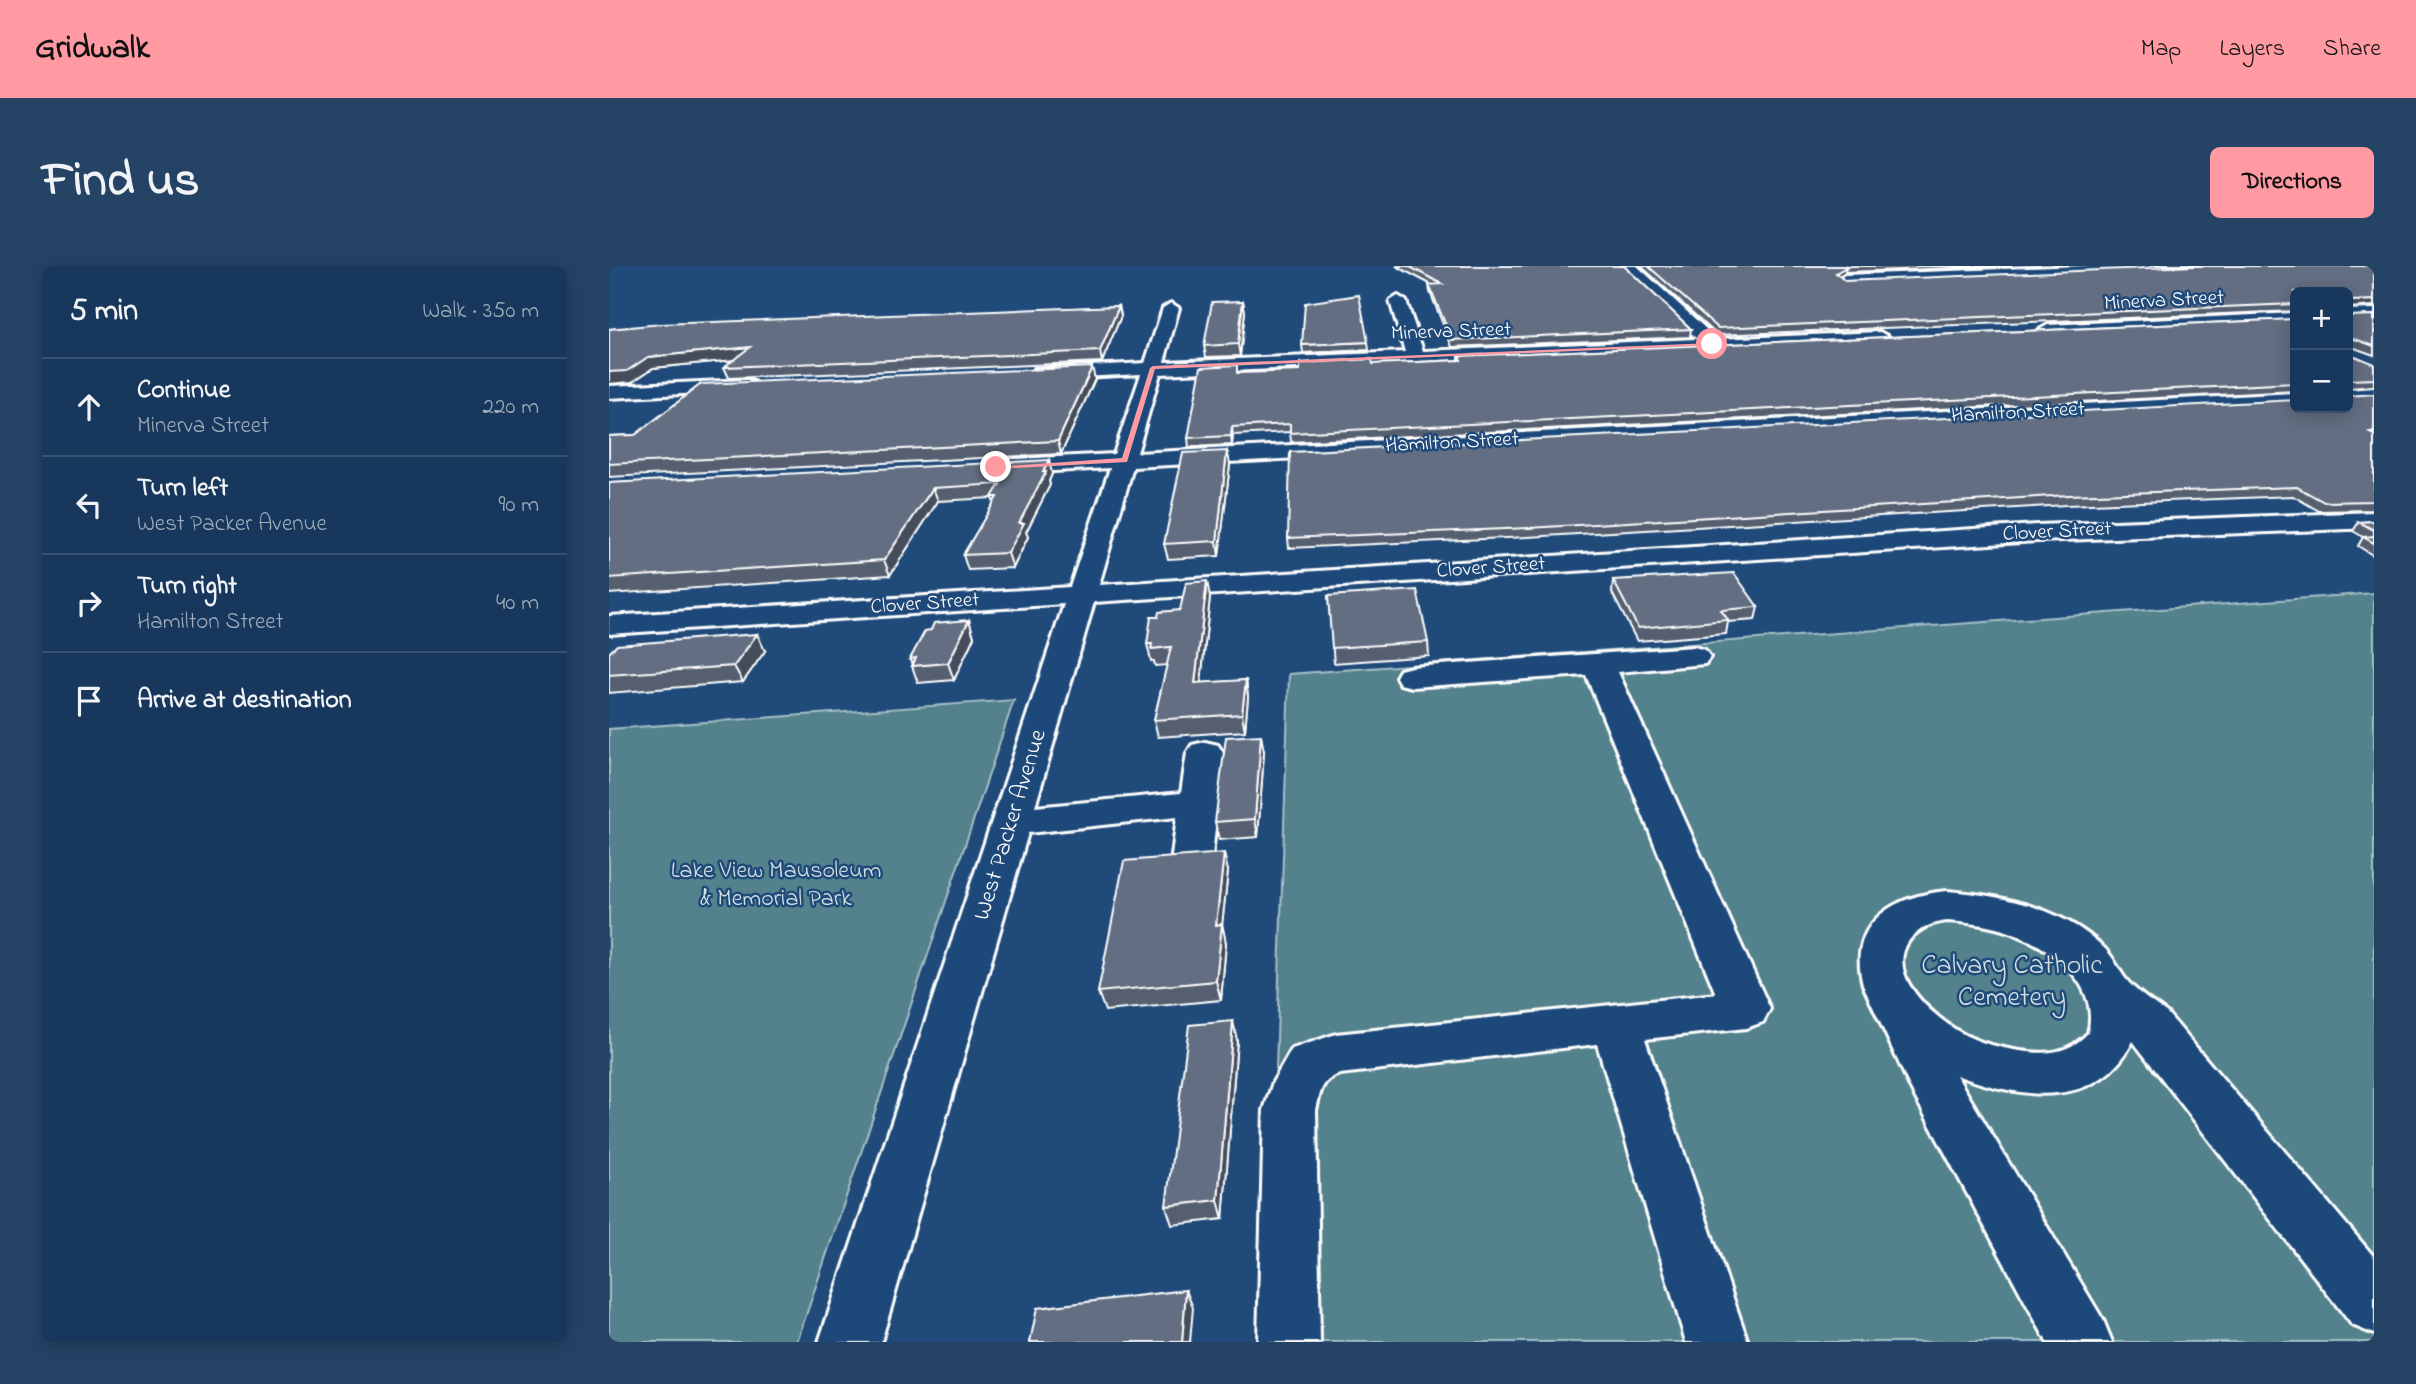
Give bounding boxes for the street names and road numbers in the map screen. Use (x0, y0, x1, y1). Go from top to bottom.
street label: Minerva Street (2103, 283, 2225, 319)
street label: Minerva Street (1390, 315, 1512, 349)
street label: Hamilton Street (1950, 395, 2086, 431)
street label: Hamilton Street (1384, 425, 1520, 461)
street label: Clover Street (2002, 514, 2112, 550)
street label: Clover Street (1436, 549, 1546, 587)
street label: Clover Street (870, 585, 980, 623)
street label: West Packer Avenue (965, 725, 1057, 925)

